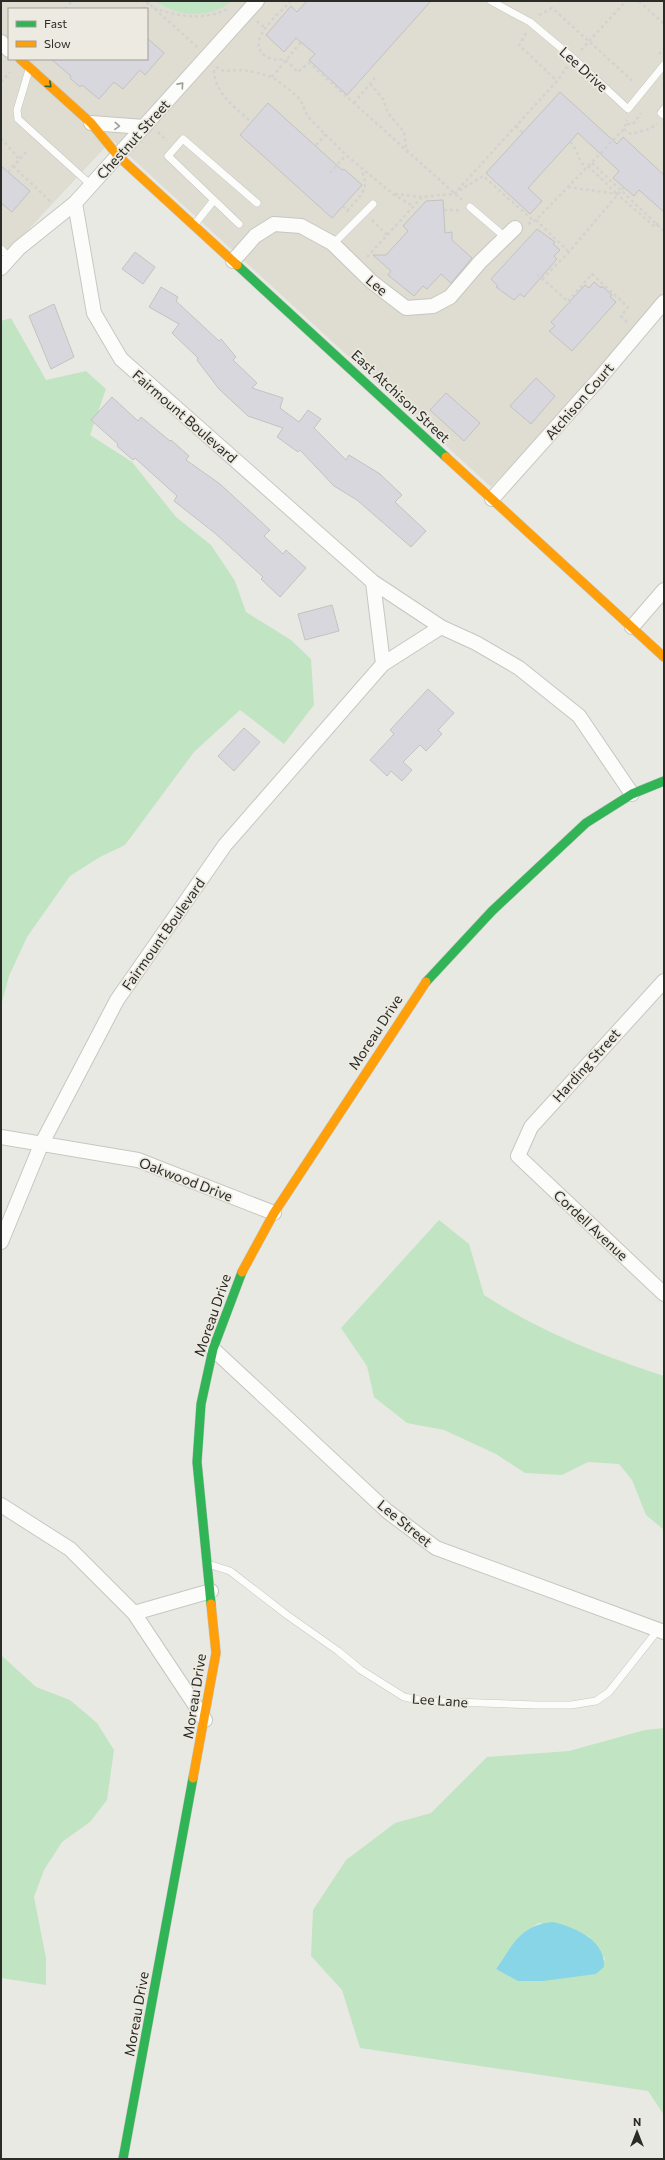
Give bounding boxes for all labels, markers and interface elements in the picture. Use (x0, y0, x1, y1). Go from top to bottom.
legend (8, 8, 148, 60)
text: Fast (44, 16, 67, 30)
text: Slow (44, 36, 71, 50)
street label: Lee Drive (556, 43, 612, 95)
one-way arrow (44, 80, 51, 87)
one-way arrow (176, 82, 183, 90)
street label: Chestnut Street (93, 96, 173, 182)
one-way arrow (114, 121, 120, 130)
street label: Lee (363, 271, 391, 299)
street label: East Atchison Street (348, 346, 454, 446)
street label: Atchison Court (541, 359, 617, 443)
street label: Fairmount Boulevard (129, 366, 241, 466)
street label: Fairmount Boulevard (118, 875, 208, 993)
street label: Moreau Drive (344, 991, 406, 1073)
street label: Harding Street (549, 1025, 624, 1105)
street label: Oakwood Drive (137, 1153, 235, 1205)
street label: Cordell Avenue (550, 1186, 632, 1264)
street label: Moreau Drive (190, 1272, 234, 1358)
street label: Lee Street (374, 1496, 436, 1550)
street label: Moreau Drive (179, 1652, 209, 1740)
street label: Lee Lane (411, 1690, 469, 1710)
street label: Moreau Drive (120, 1970, 152, 2058)
north arrow (617, 2112, 657, 2152)
text: N (633, 2115, 641, 2128)

